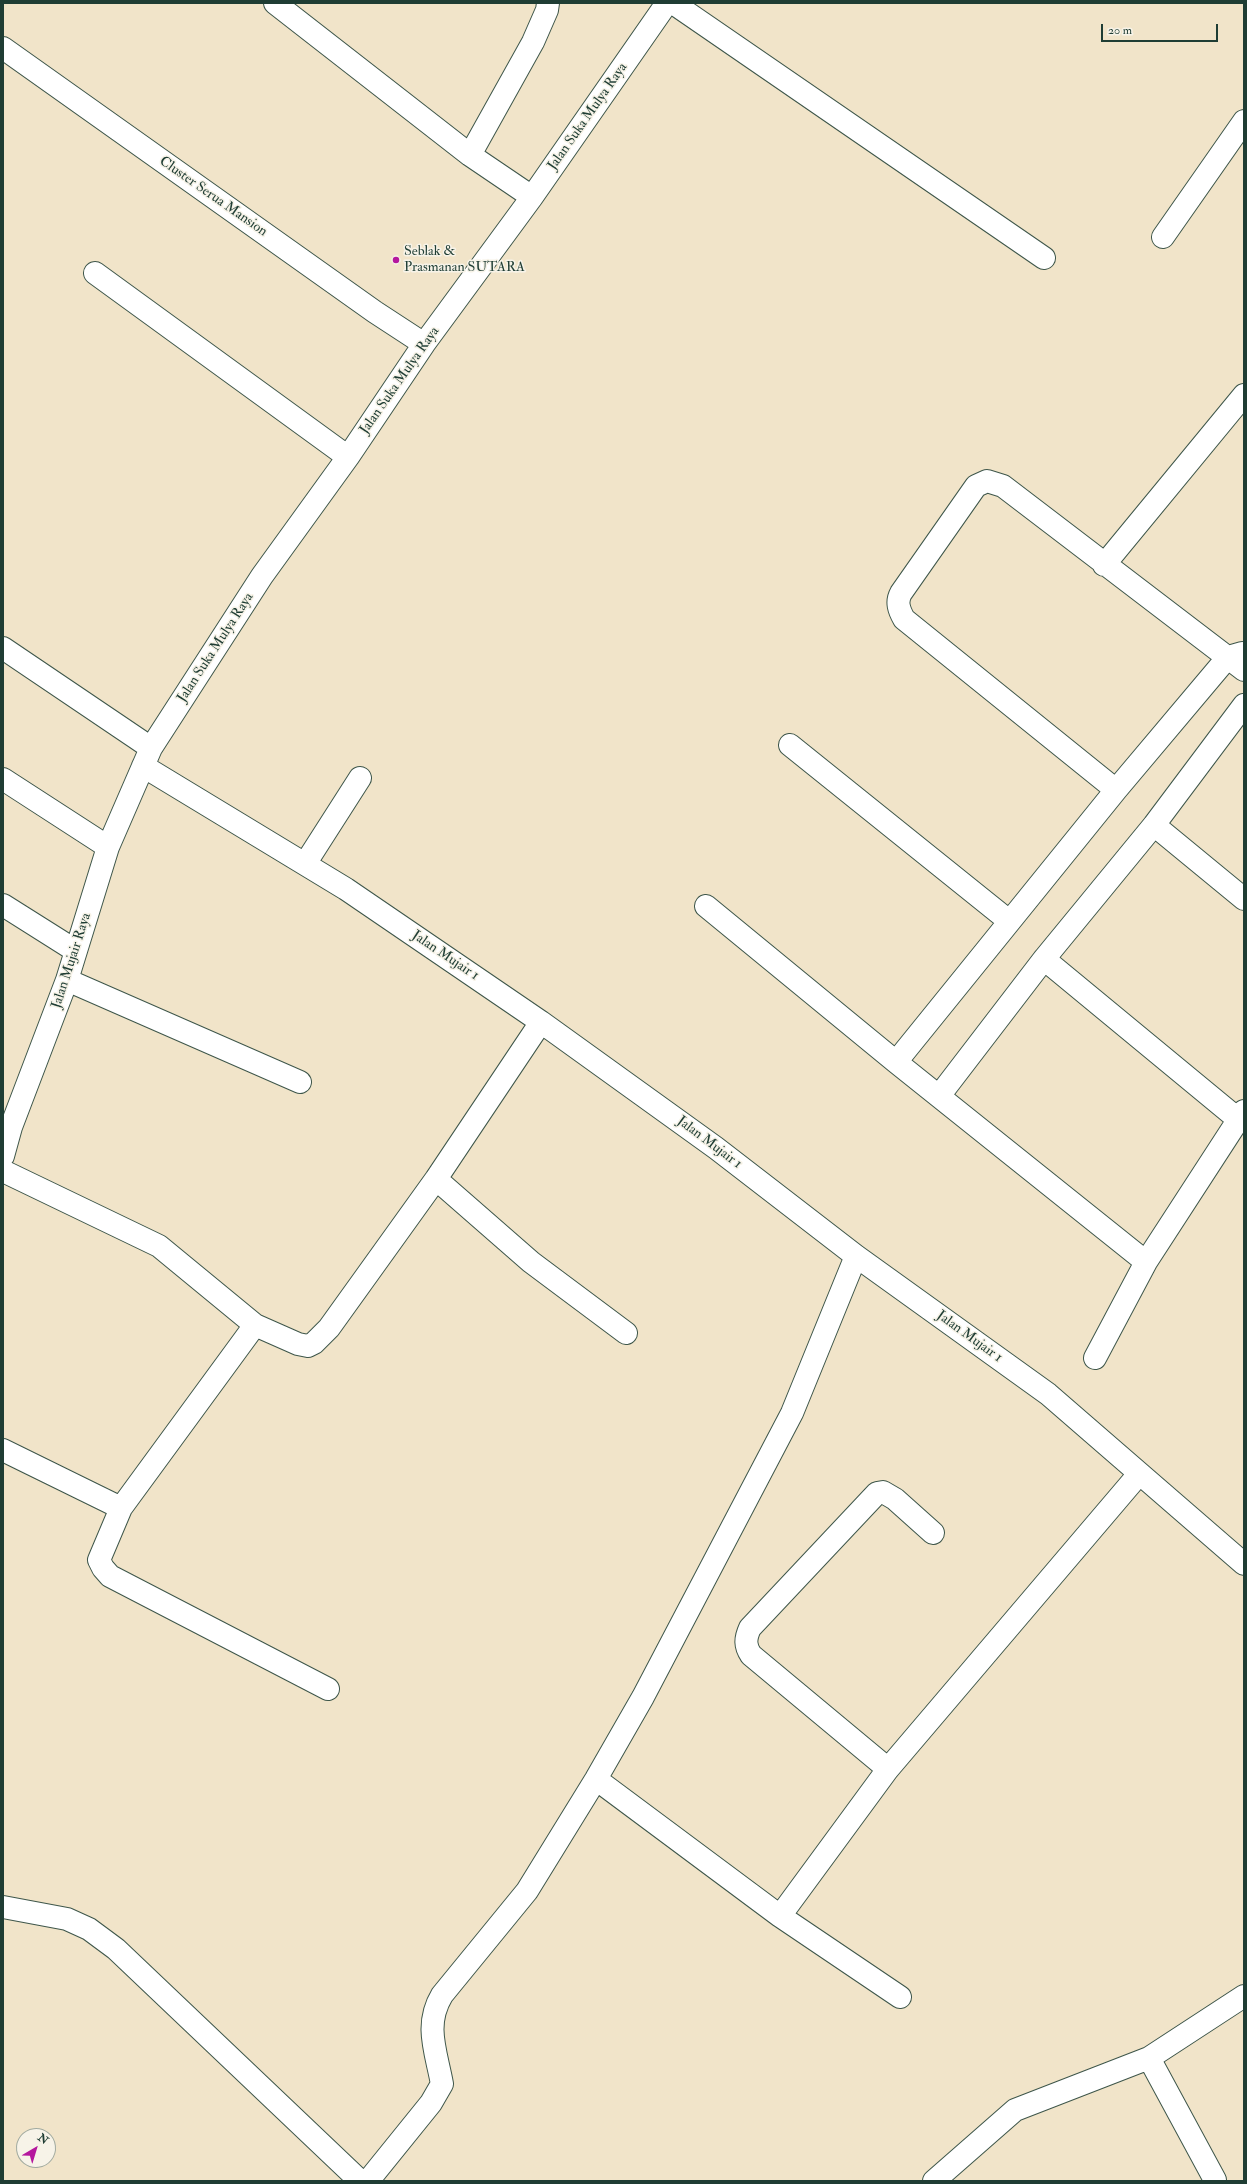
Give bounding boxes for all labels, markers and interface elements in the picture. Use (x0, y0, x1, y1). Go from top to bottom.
scale bar (1103, 16, 1220, 42)
text: 20 m (1108, 23, 1132, 38)
street label: Jalan Suka Mulya Raya (545, 60, 631, 174)
street label: Cluster Serua Mansion (156, 153, 270, 241)
place label: Seblak & Prasmanan SUTARA (404, 244, 525, 276)
marker: Seblak & Prasmanan SUTARA (391, 255, 401, 265)
street label: Jalan Suka Mulya Raya (357, 324, 443, 438)
street label: Jalan Suka Mulya Raya (174, 590, 258, 706)
street label: Jalan Mujair Raya (49, 911, 95, 1011)
street label: Jalan Mujair 1 (408, 927, 482, 985)
street label: Jalan Mujair 1 (673, 1113, 745, 1173)
street label: Jalan Mujair 1 (933, 1308, 1005, 1366)
north arrow (16, 2128, 56, 2168)
text: N (35, 2131, 51, 2147)

